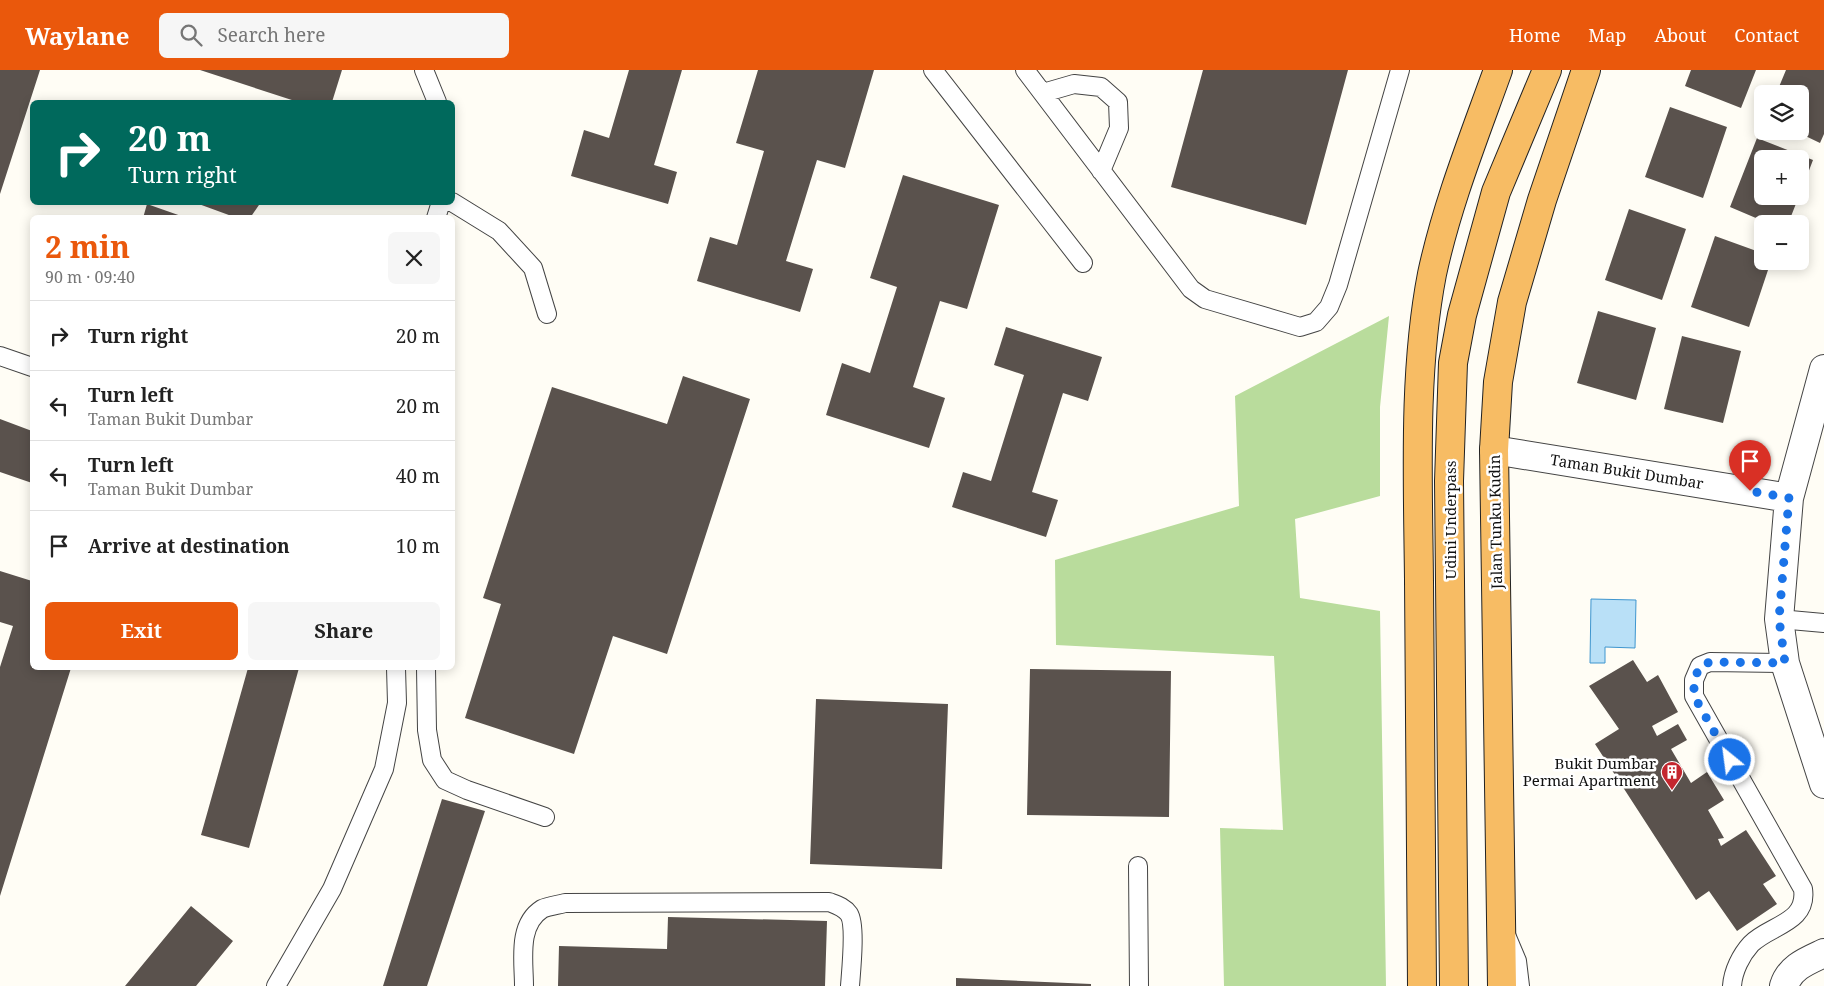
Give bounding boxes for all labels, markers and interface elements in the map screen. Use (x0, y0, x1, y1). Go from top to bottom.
search box (159, 13, 509, 58)
text: Waylane (25, 19, 129, 52)
icon: search (177, 21, 205, 49)
text: Search here (217, 22, 325, 48)
text: Home (1509, 23, 1560, 47)
text: Map (1588, 23, 1626, 47)
text: About (1654, 23, 1706, 47)
text: Contact (1734, 23, 1799, 47)
map controls (1754, 85, 1809, 270)
button: layers (1754, 85, 1809, 140)
text: 20 m (128, 114, 211, 161)
icon: right (45, 120, 110, 185)
button: + (1754, 150, 1809, 205)
text: Turn right (128, 159, 237, 189)
button: − (1754, 215, 1809, 270)
text: 2 min (45, 226, 130, 267)
button: close (388, 232, 440, 284)
text: 90 m · 09:40 (45, 266, 135, 288)
icon: right (45, 322, 73, 350)
text: Turn right (88, 323, 188, 349)
text: 20 m (396, 323, 440, 349)
text: Turn left (88, 382, 174, 408)
icon: left (45, 392, 73, 420)
text: 20 m (396, 393, 440, 419)
text: Taman Bukit Dumbar (88, 408, 253, 430)
pin (1729, 440, 1771, 491)
icon: arrive (1736, 447, 1764, 475)
street label: Taman Bukit Dumbar (1549, 449, 1705, 493)
text: Turn left (88, 452, 174, 478)
street label: Jalan Tunku Kudin (1484, 454, 1506, 590)
street label: Udini Underpass (1440, 460, 1460, 580)
icon: left (45, 462, 73, 490)
text: 40 m (396, 463, 440, 489)
text: Taman Bukit Dumbar (88, 478, 253, 500)
icon: arrive (45, 532, 73, 560)
text: Arrive at destination (88, 533, 290, 559)
text: 10 m (396, 533, 440, 559)
button: Exit (45, 602, 238, 660)
button: Share (248, 602, 440, 660)
position arrow (1703, 733, 1755, 785)
place label: Bukit Dumbar Permai Apartment (1523, 753, 1656, 790)
building icon: Bukit Dumbar Permai Apartment (1660, 760, 1684, 791)

